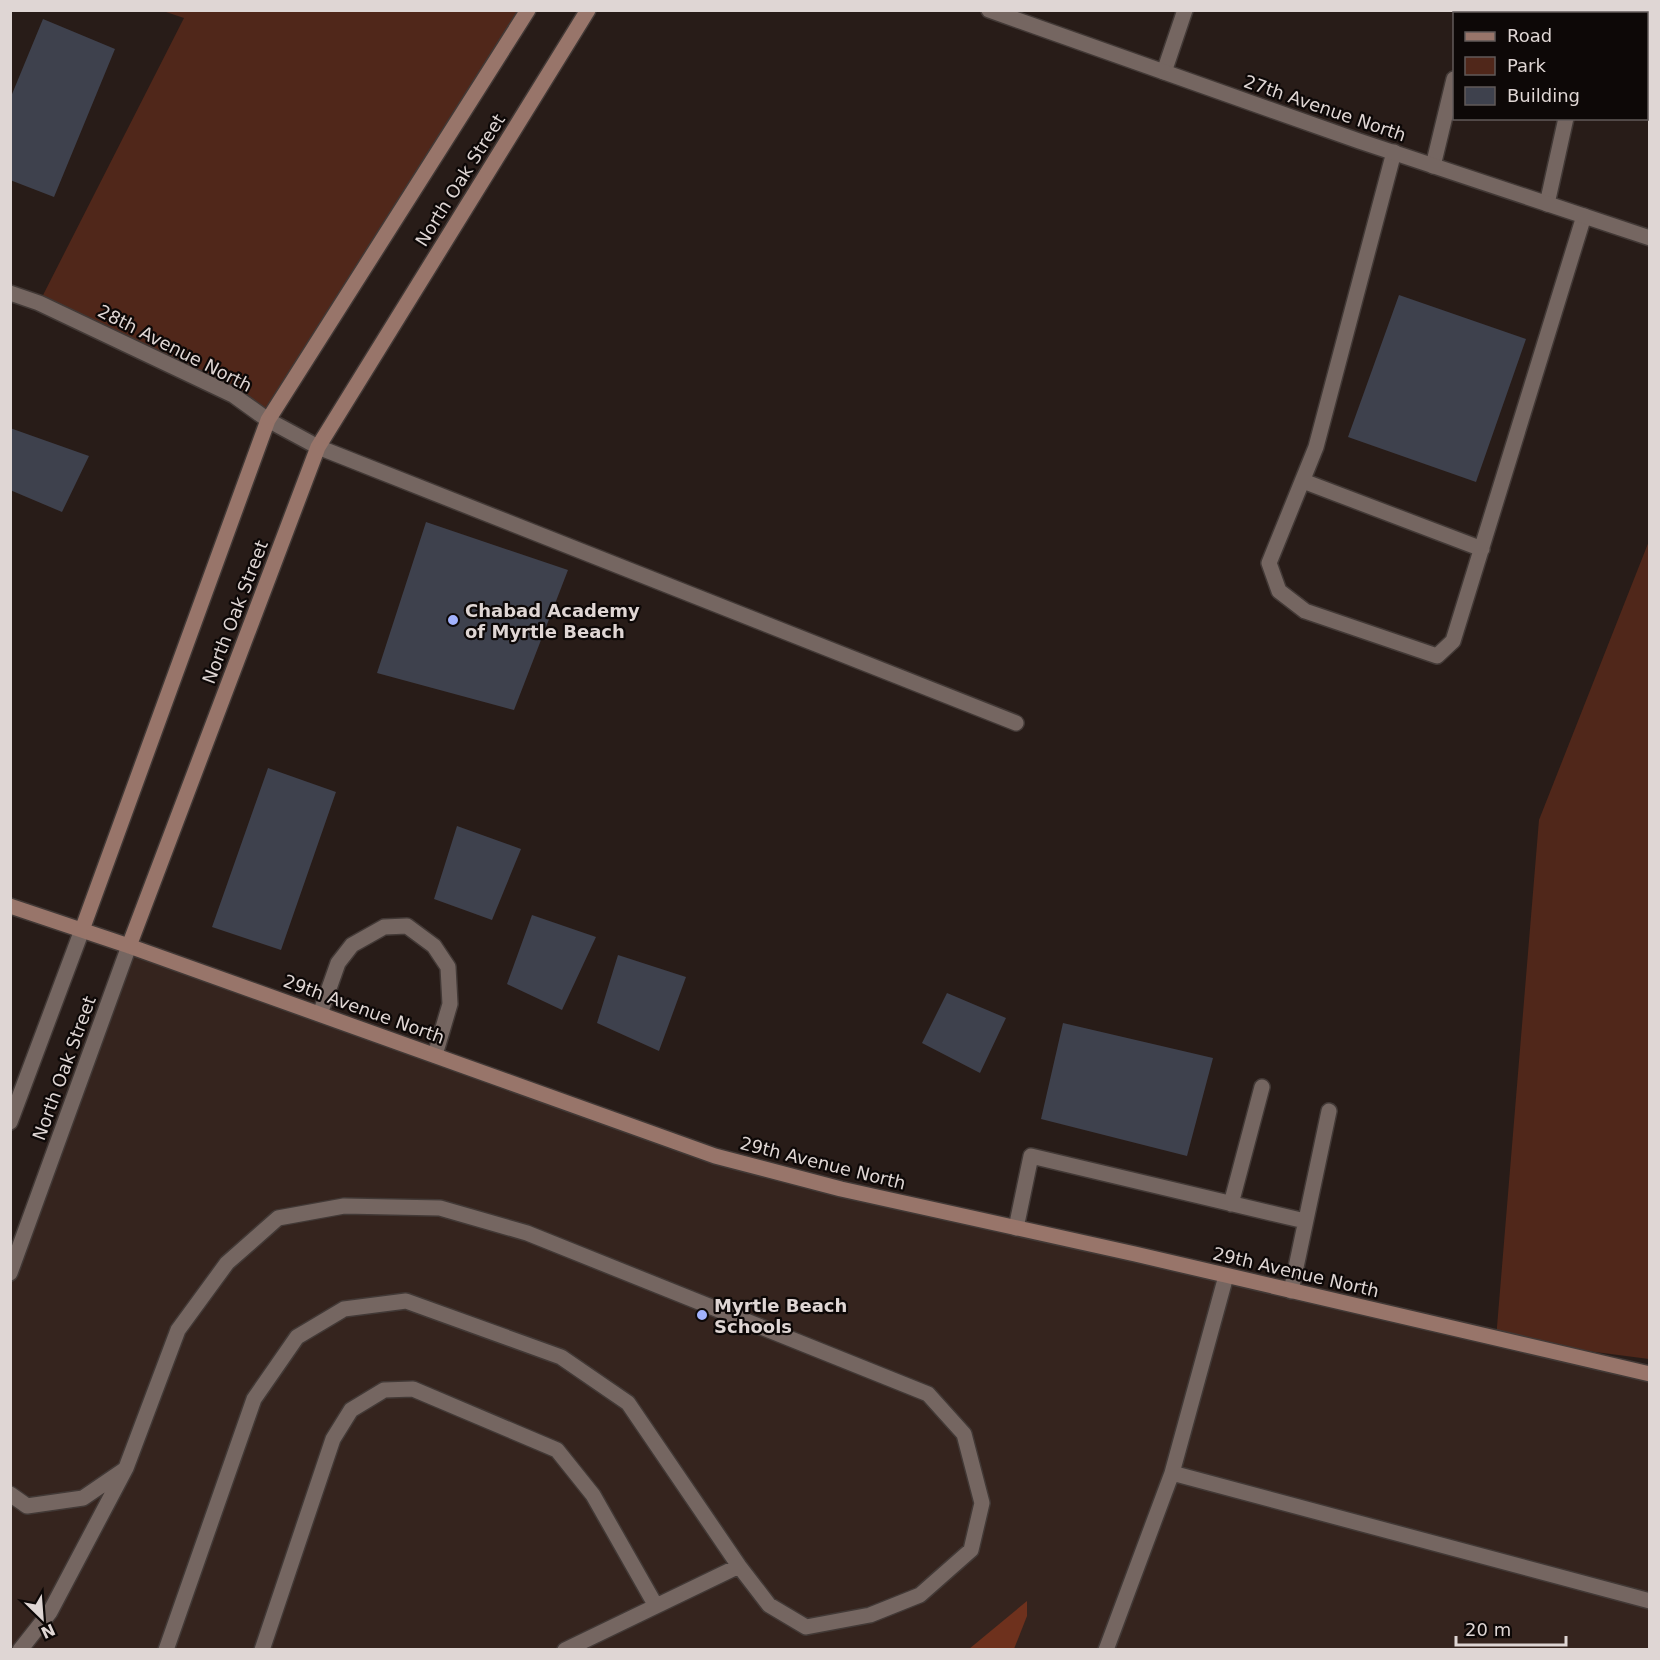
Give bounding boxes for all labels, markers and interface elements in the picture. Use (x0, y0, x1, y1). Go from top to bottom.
legend (1453, 12, 1648, 120)
text: Road (1507, 25, 1552, 46)
text: Park (1507, 55, 1546, 76)
street label: 27th Avenue North (1241, 70, 1409, 146)
text: Building (1507, 85, 1580, 106)
street label: North Oak Street (411, 110, 509, 250)
street label: 28th Avenue North (94, 300, 256, 396)
street label: North Oak Street (198, 537, 272, 687)
place label: Chabad Academy of Myrtle Beach (465, 600, 640, 642)
marker: Chabad Academy of Myrtle Beach (446, 613, 460, 627)
street label: 29th Avenue North (281, 970, 447, 1048)
street label: North Oak Street (28, 993, 100, 1143)
street label: 29th Avenue North (738, 1132, 908, 1194)
street label: 29th Avenue North (1211, 1243, 1381, 1301)
place label: Myrtle Beach Schools (714, 1295, 847, 1337)
marker: Myrtle Beach Schools (695, 1308, 709, 1322)
north arrow (12, 1588, 72, 1648)
scale bar (1456, 1609, 1566, 1647)
text: 20 m (1465, 1619, 1511, 1640)
text: N (38, 1620, 58, 1643)

